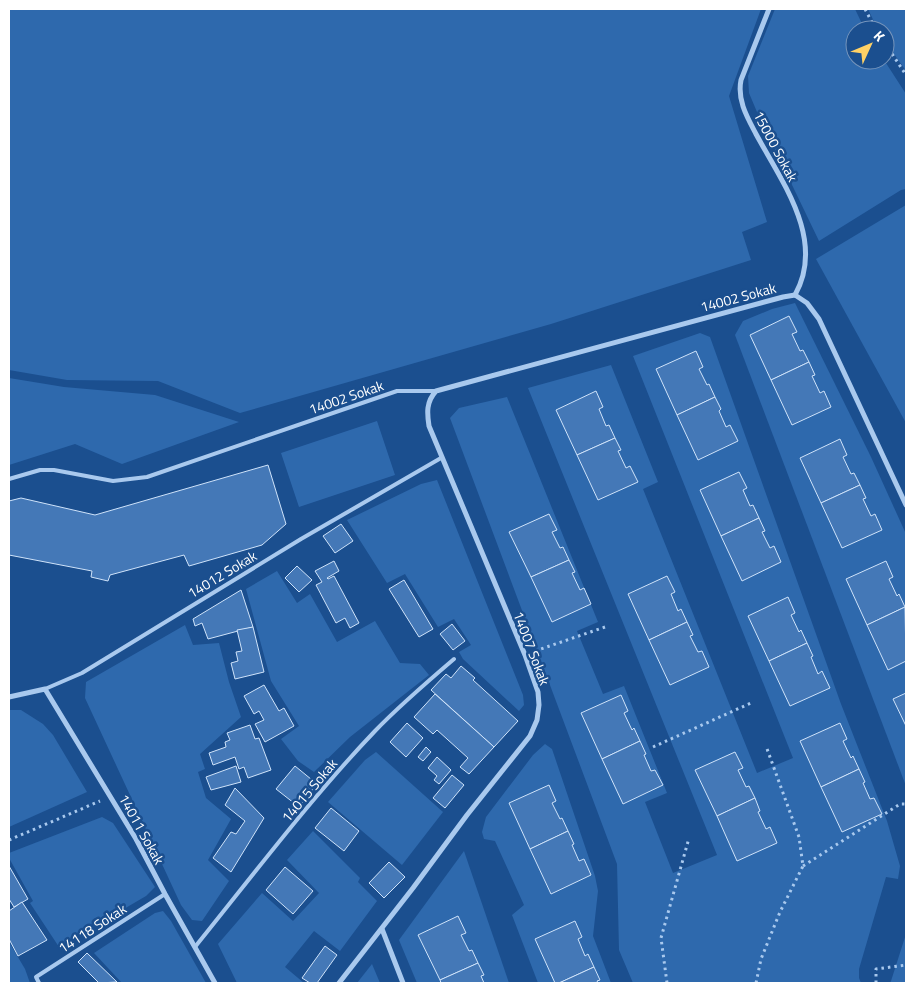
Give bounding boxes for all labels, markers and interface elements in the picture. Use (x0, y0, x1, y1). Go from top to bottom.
north arrow (845, 20, 895, 70)
text: K (869, 25, 891, 46)
street label: 15000 Sokak (749, 107, 804, 185)
street label: 14002 Sokak (698, 277, 778, 317)
street label: 14002 Sokak (306, 374, 386, 420)
street label: 14012 Sokak (183, 545, 261, 603)
street label: 14007 Sokak (508, 608, 556, 688)
street label: 14015 Sokak (276, 753, 342, 826)
street label: 14011 Sokak (114, 790, 170, 868)
street label: 14118 Sokak (54, 898, 131, 958)

